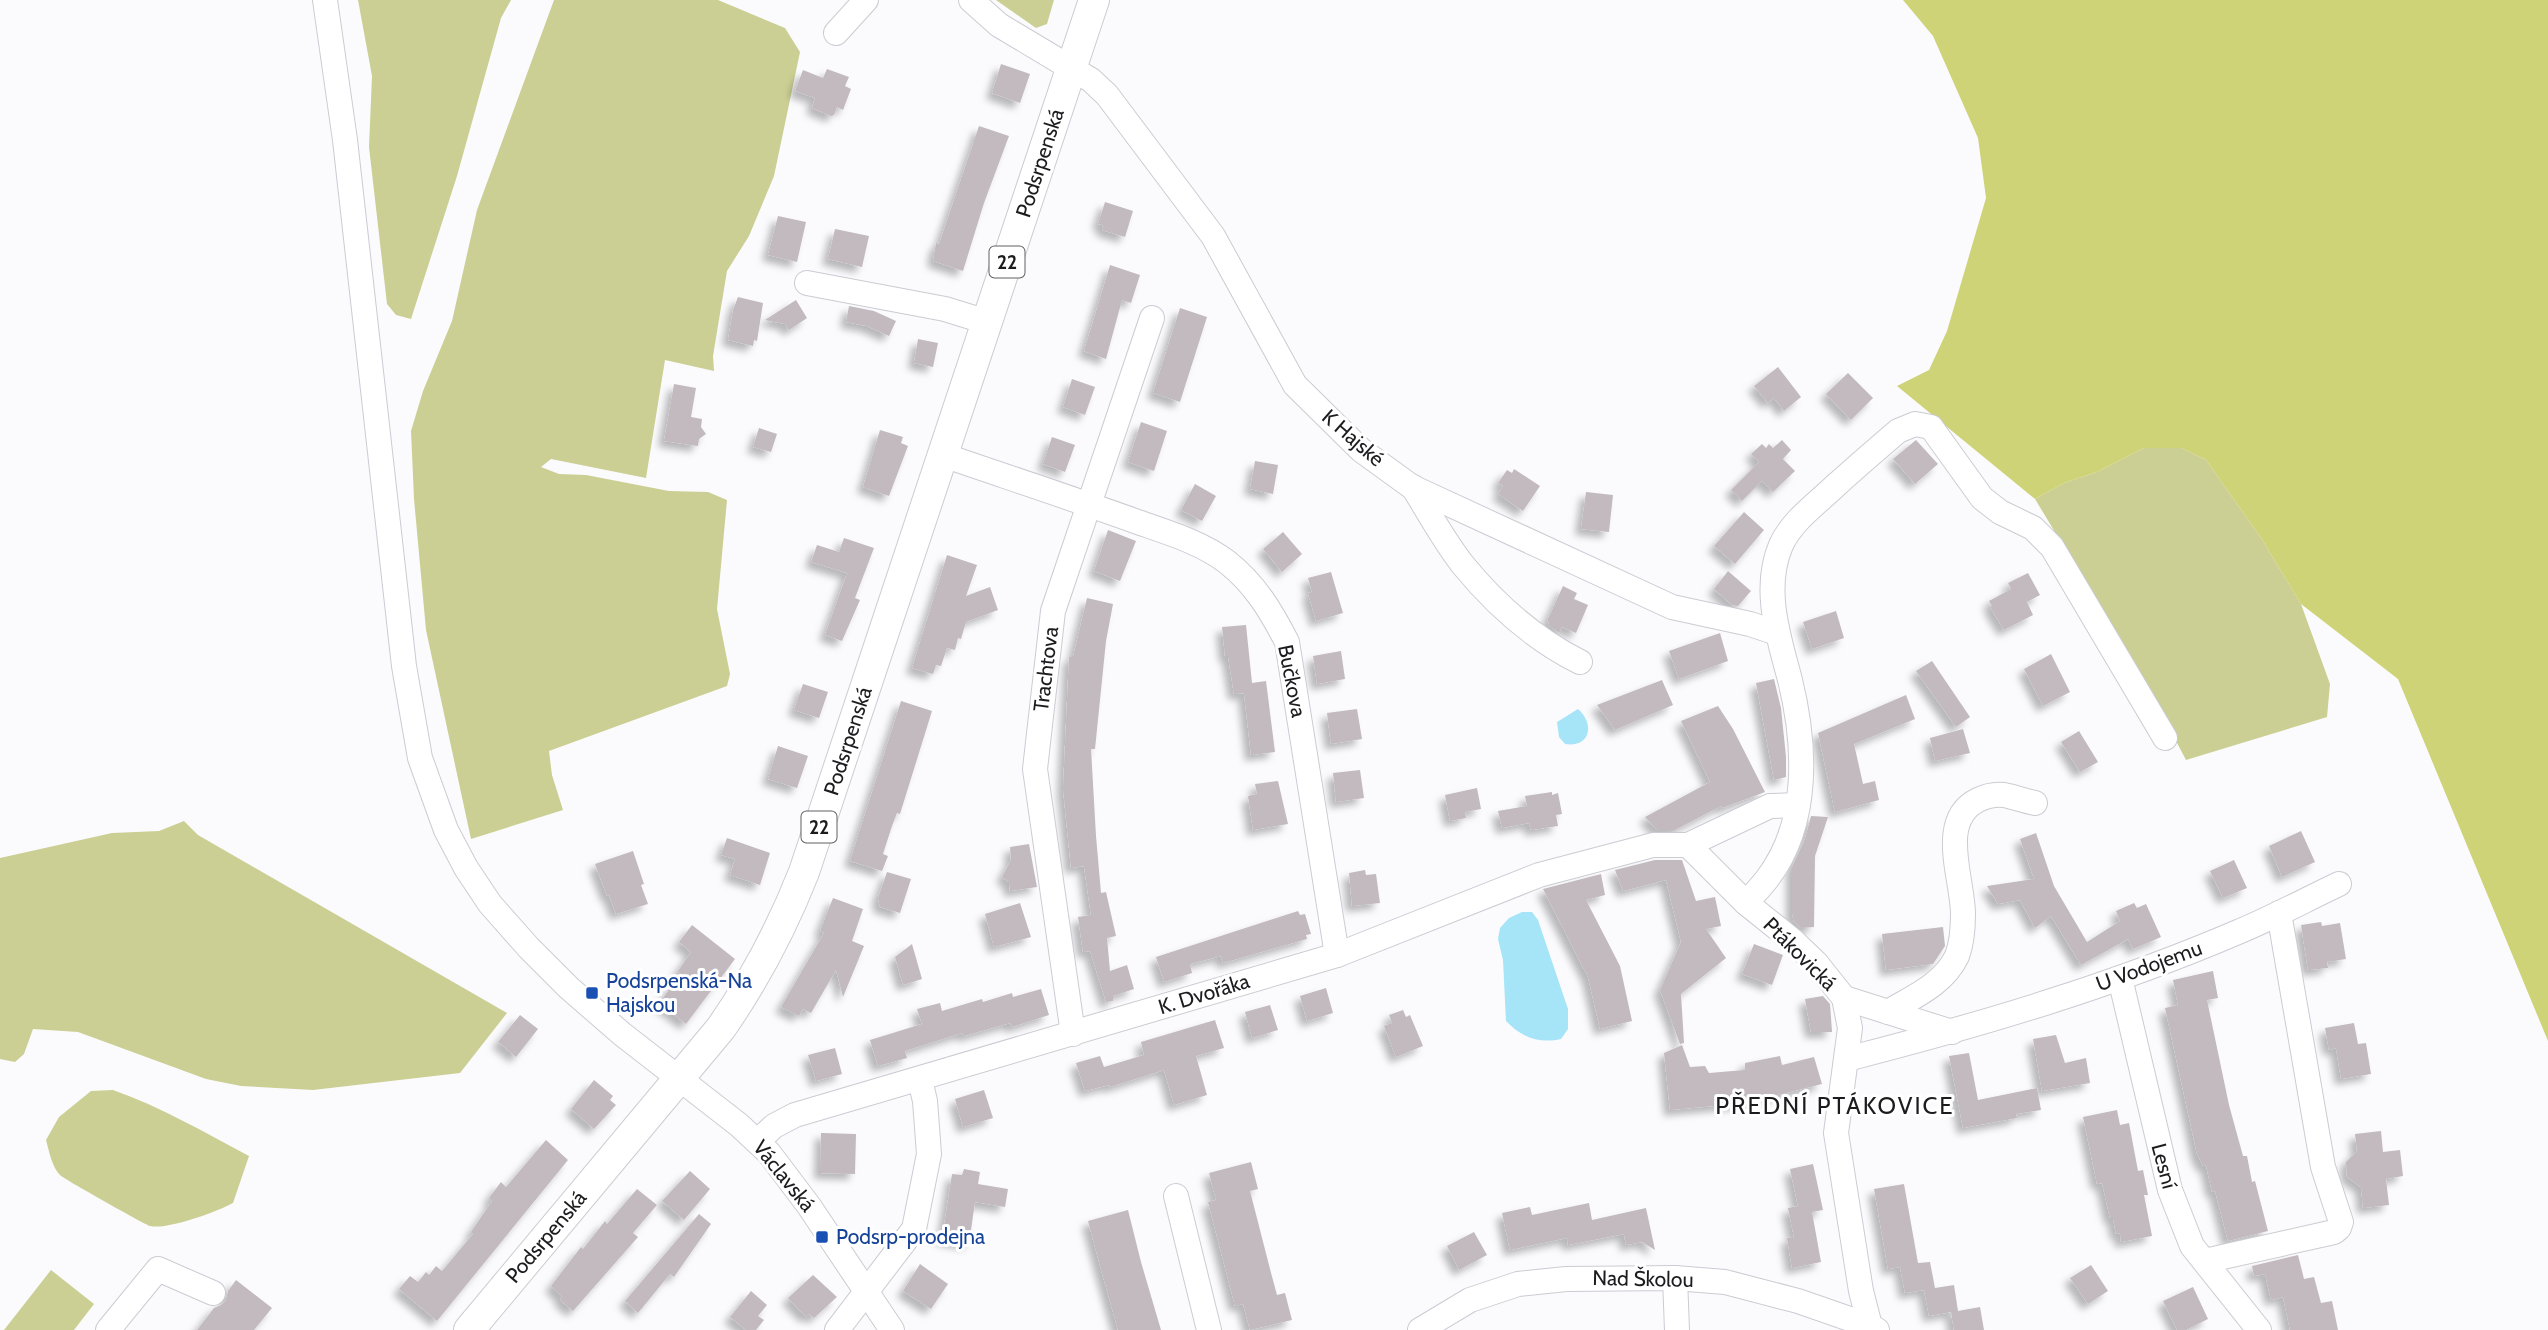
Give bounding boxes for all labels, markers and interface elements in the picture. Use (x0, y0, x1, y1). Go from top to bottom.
street label: Podsrpenská (1010, 105, 1069, 220)
road number: 22 (990, 246, 1024, 278)
street label: K Hajské (1316, 404, 1390, 472)
street label: Trachtova (1028, 625, 1063, 713)
street label: Bučkova (1273, 642, 1312, 719)
street label: Podsrpenská (818, 683, 877, 798)
road number: 22 (802, 812, 836, 842)
street label: Ptákovická (1759, 912, 1842, 995)
street label: U Vodojemu (2092, 935, 2206, 997)
place label: Podsrpenská-Na Hajskou (606, 968, 752, 1018)
street label: K. Dvořáka (1155, 968, 1252, 1019)
marker: Podsrpenská-Na Hajskou (584, 985, 600, 1001)
district label: PŘEDNÍ PTÁKOVICE (1715, 1091, 1955, 1120)
street label: Václavská (748, 1135, 821, 1216)
street label: Lesní (2146, 1140, 2183, 1192)
street label: Podsrpenská (500, 1186, 591, 1288)
place label: Podsrp-prodejna (836, 1224, 985, 1250)
marker: Podsrp-prodejna (814, 1229, 830, 1245)
street label: Nad Školou (1592, 1265, 1694, 1292)

